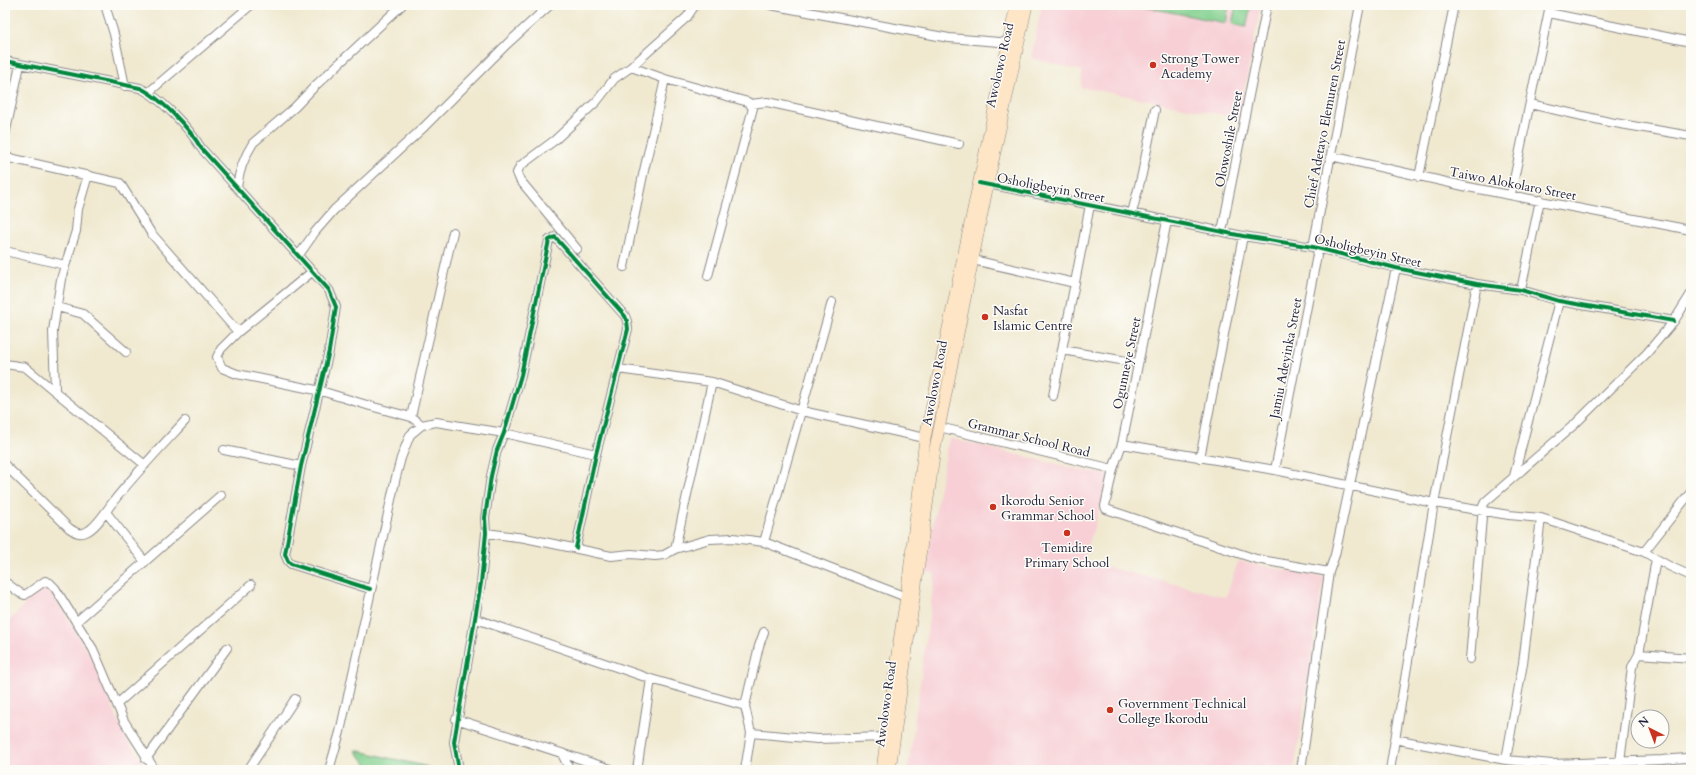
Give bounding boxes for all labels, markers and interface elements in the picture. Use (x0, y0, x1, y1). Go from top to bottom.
street label: Awolowo Road (981, 21, 1018, 109)
street label: Chief Adetayo Elemuren Street (1300, 38, 1350, 210)
place label: Strong Tower Academy (1161, 50, 1239, 83)
marker: Strong Tower Academy (1148, 60, 1158, 70)
street label: Olowoshile Street (1211, 89, 1247, 189)
street label: Taiwo Alokolaro Street (1448, 163, 1578, 205)
street label: Osholigbeyin Street (995, 169, 1106, 207)
street label: Osholigbeyin Street (1312, 230, 1423, 272)
street label: Jamiu Adeyinka Street (1265, 296, 1307, 422)
place label: Nasfat Islamic Centre (993, 302, 1073, 335)
marker: Nasfat Islamic Centre (980, 312, 990, 322)
street label: Ogunneye Street (1108, 315, 1146, 411)
street label: Awolowo Road (918, 339, 952, 427)
street label: Grammar School Road (966, 414, 1092, 462)
place label: Ikorodu Senior Grammar School (1001, 492, 1095, 525)
marker: Ikorodu Senior Grammar School (988, 502, 998, 512)
marker: Temidire Primary School (1062, 528, 1072, 538)
place label: Temidire Primary School (1025, 539, 1110, 572)
street label: Awolowo Road (871, 660, 901, 748)
place label: Government Technical College Ikorodu (1118, 695, 1247, 728)
marker: Government Technical College Ikorodu (1105, 705, 1115, 715)
north arrow (1630, 709, 1670, 749)
text: N (1635, 713, 1653, 731)

